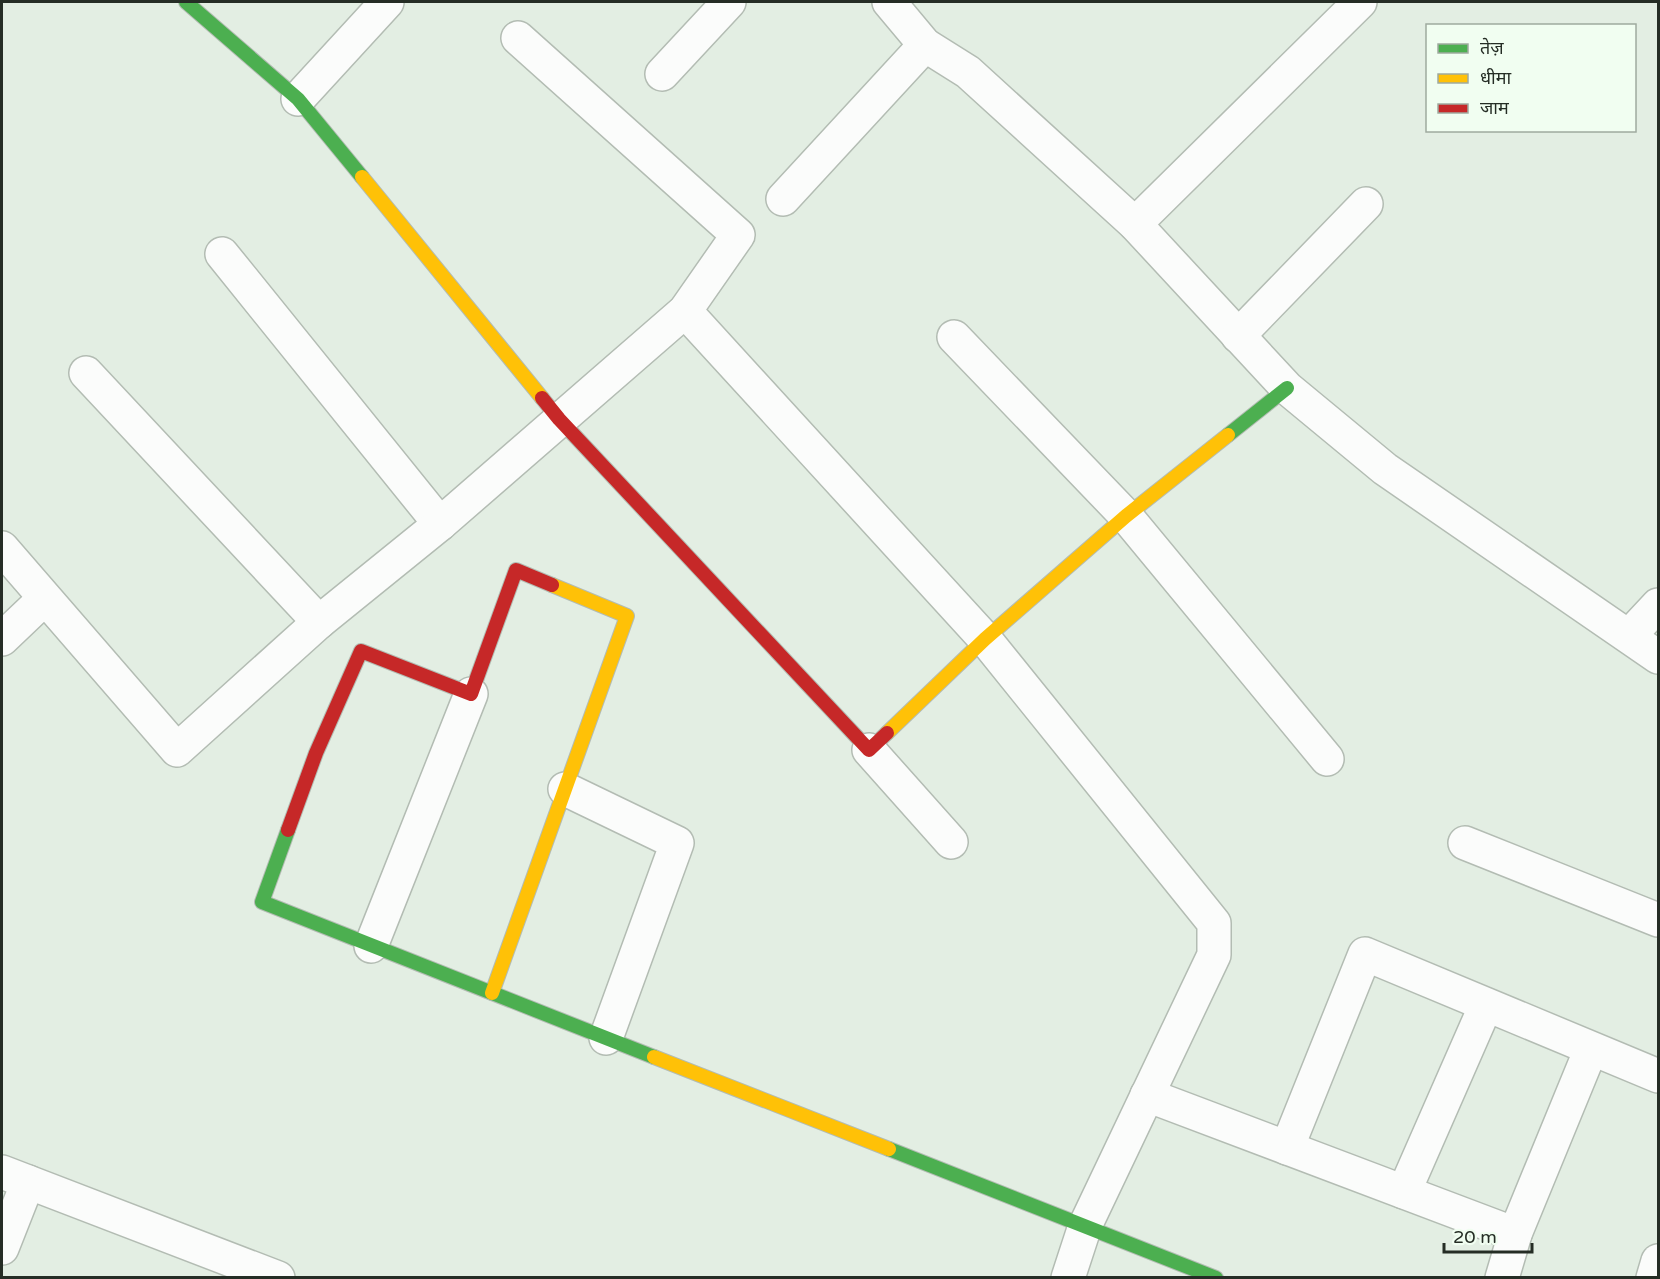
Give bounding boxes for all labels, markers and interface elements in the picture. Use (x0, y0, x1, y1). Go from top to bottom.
legend (1426, 24, 1636, 132)
text: तेज़ (1480, 37, 1504, 59)
text: धीमा (1480, 67, 1511, 89)
text: जाम (1480, 97, 1510, 119)
scale bar (1444, 1216, 1532, 1254)
text: 20 m (1453, 1226, 1497, 1248)

